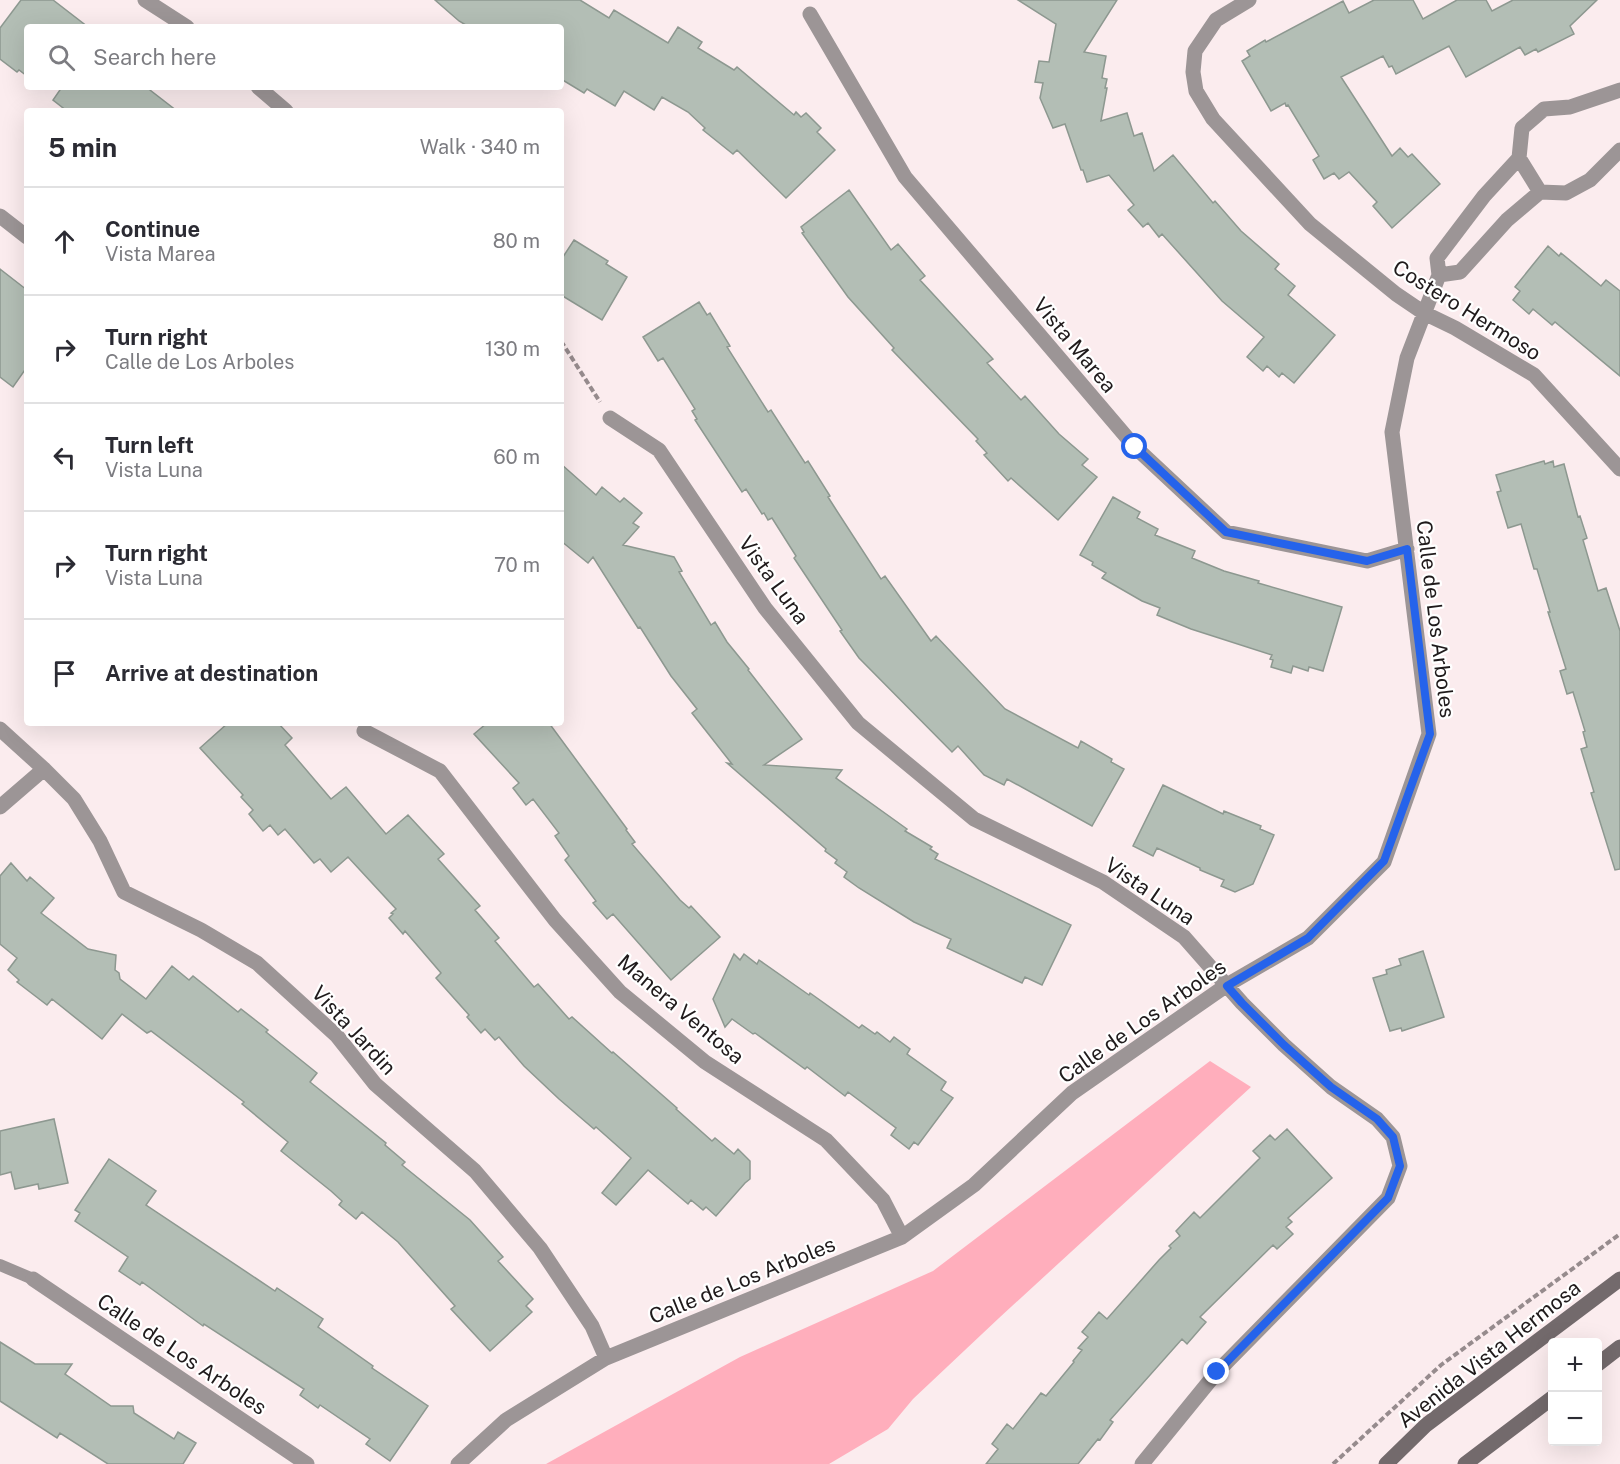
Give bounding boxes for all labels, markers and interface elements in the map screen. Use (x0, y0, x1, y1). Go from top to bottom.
search box (24, 24, 564, 90)
icon: search (45, 41, 78, 74)
text: Search here (93, 44, 217, 70)
text: 5 min (48, 132, 117, 163)
text: Walk · 340 m (420, 135, 540, 159)
text: Continue (105, 216, 200, 242)
icon: ahead (48, 225, 81, 258)
text: 80 m (493, 229, 540, 253)
text: Vista Marea (105, 242, 216, 266)
street label: Costero Hermoso (1388, 254, 1546, 366)
street label: Vista Marea (1028, 293, 1122, 397)
text: Turn right (105, 324, 208, 350)
icon: right (48, 333, 81, 366)
text: 130 m (485, 337, 540, 361)
text: Calle de Los Arboles (105, 350, 294, 374)
text: Turn left (105, 432, 194, 458)
route start (1121, 433, 1147, 459)
icon: left (48, 441, 81, 474)
text: 60 m (493, 445, 540, 469)
text: Vista Luna (105, 458, 203, 482)
street label: Calle de Los Arboles (1411, 519, 1461, 719)
street label: Vista Luna (734, 531, 814, 629)
text: Turn right (105, 540, 208, 566)
icon: right (48, 549, 81, 582)
text: 70 m (494, 553, 540, 577)
text: Vista Luna (105, 566, 203, 590)
icon: arrive (48, 657, 81, 690)
text: Arrive at destination (105, 660, 318, 686)
street label: Vista Luna (1100, 852, 1200, 930)
street label: Manera Ventosa (613, 949, 749, 1069)
street label: Calle de Los Arboles (1053, 954, 1231, 1088)
street label: Vista Jardin (307, 980, 401, 1080)
street label: Calle de Los Arboles (645, 1231, 839, 1329)
street label: Avenida Vista Hermosa (1393, 1275, 1585, 1433)
street label: Calle de Los Arboles (93, 1288, 271, 1420)
map controls (1548, 1338, 1602, 1446)
button: + (1548, 1338, 1602, 1392)
route end (1203, 1358, 1229, 1384)
button: − (1548, 1392, 1602, 1446)

